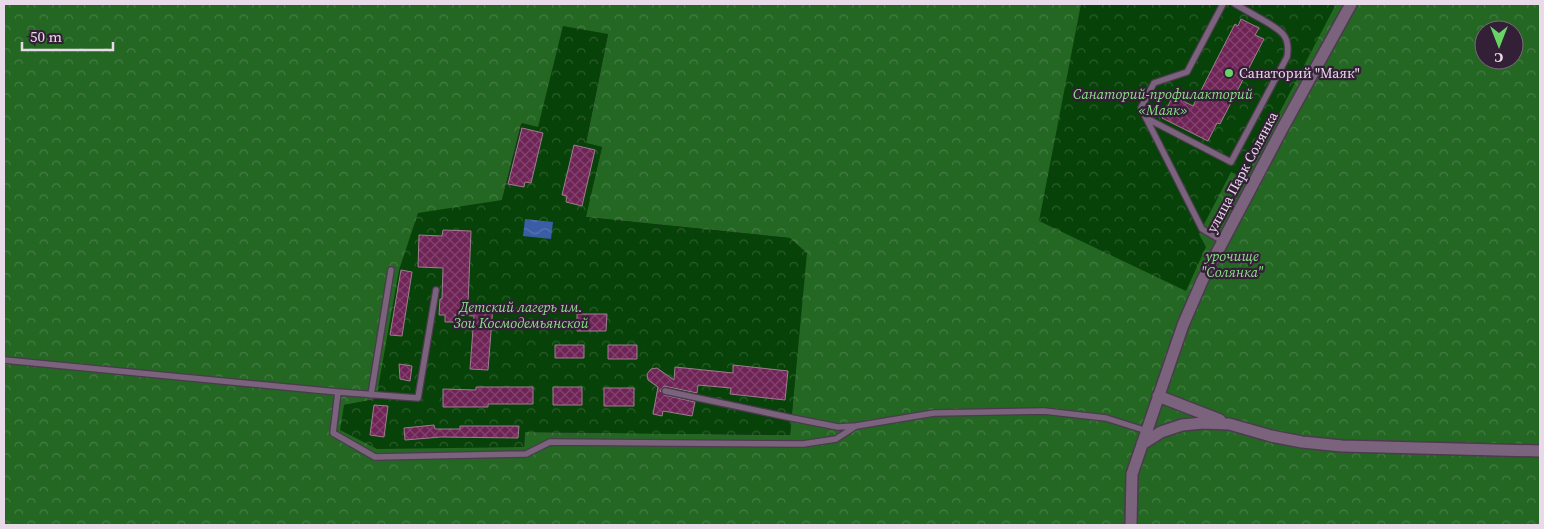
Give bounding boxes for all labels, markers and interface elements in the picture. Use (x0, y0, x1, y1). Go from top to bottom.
scale bar (22, 20, 114, 52)
north arrow (1474, 20, 1524, 70)
text: 50 m (30, 26, 62, 47)
text: С (1494, 48, 1503, 68)
place label: Санаторий "Маяк" (1239, 63, 1360, 83)
marker: Санаторий "Маяк" (1223, 67, 1235, 79)
park label: Санаторий-профилакторий «Маяк» (1073, 84, 1253, 120)
street label: улица Парк Солянка (1202, 107, 1283, 236)
park label: урочище "Солянка" (1201, 246, 1263, 282)
park label: Детский лагерь им. Зои Космодемьянской (454, 297, 588, 333)

